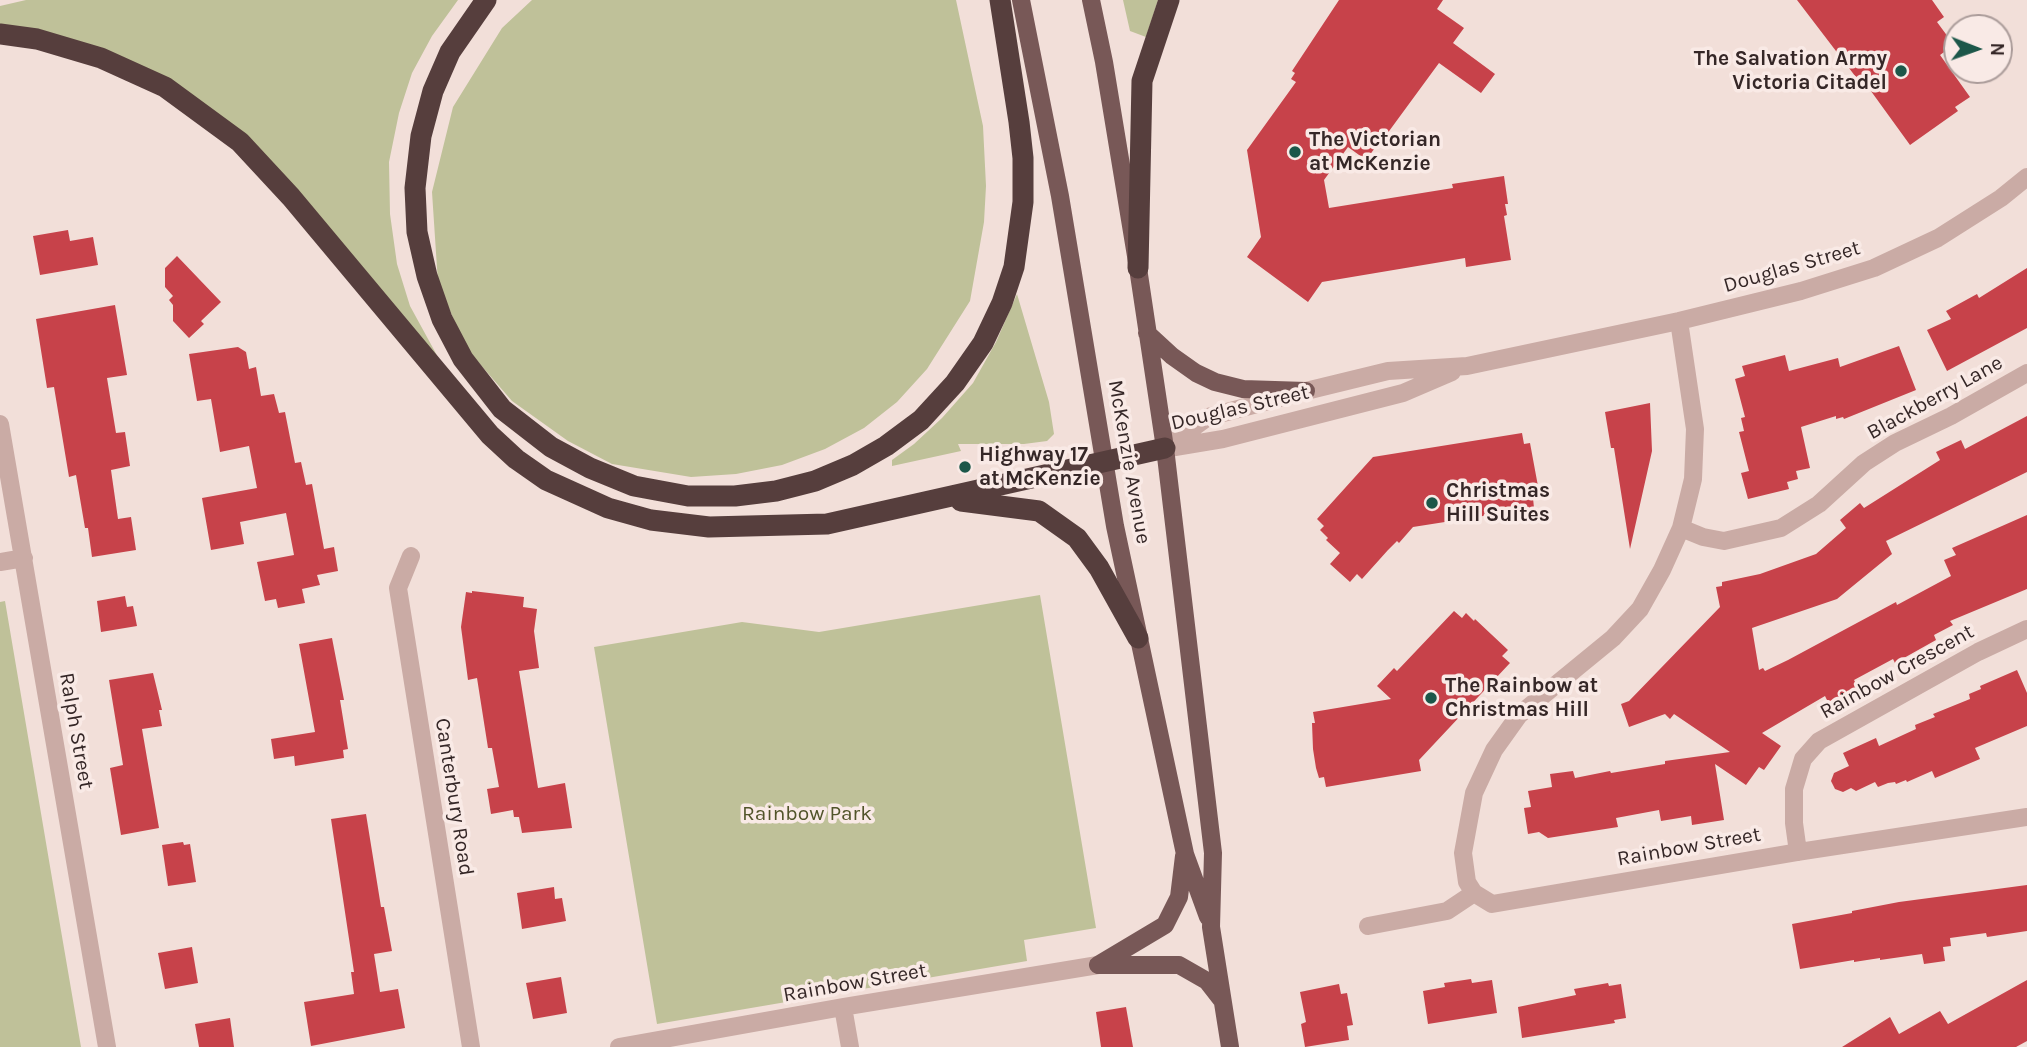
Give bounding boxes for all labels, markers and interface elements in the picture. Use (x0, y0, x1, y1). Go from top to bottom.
north arrow (1943, 14, 2013, 84)
text: N (1986, 42, 2008, 56)
place label: The Salvation Army Victoria Citadel (1694, 46, 1887, 96)
marker: The Salvation Army Victoria Citadel (1893, 63, 1909, 79)
place label: The Victorian at McKenzie (1309, 127, 1441, 177)
marker: The Victorian at McKenzie (1287, 144, 1303, 160)
street label: Douglas Street (1721, 235, 1863, 299)
street label: Blackberry Lane (1863, 350, 2007, 446)
street label: McKenzie Avenue (1102, 378, 1156, 546)
street label: Douglas Street (1168, 380, 1312, 436)
place label: Highway 17 at McKenzie (979, 442, 1101, 492)
marker: Highway 17 at McKenzie (957, 459, 973, 475)
place label: Christmas Hill Suites (1446, 478, 1550, 528)
marker: Christmas Hill Suites (1424, 495, 1440, 511)
street label: Rainbow Crescent (1816, 619, 1978, 725)
street label: Ralph Street (53, 671, 99, 791)
place label: The Rainbow at Christmas Hill (1445, 673, 1598, 723)
marker: The Rainbow at Christmas Hill (1423, 690, 1439, 706)
street label: Canterbury Road (429, 716, 479, 878)
park label: Rainbow Park (742, 801, 872, 827)
street label: Rainbow Street (1615, 822, 1763, 872)
street label: Rainbow Street (781, 958, 929, 1008)

